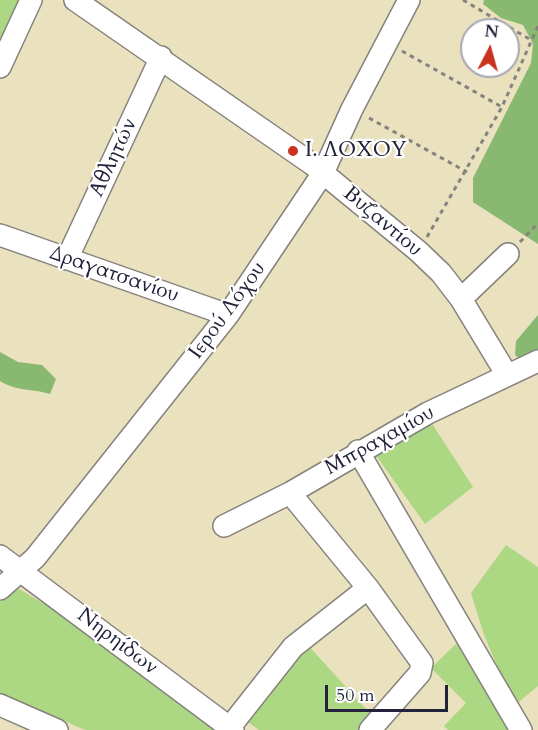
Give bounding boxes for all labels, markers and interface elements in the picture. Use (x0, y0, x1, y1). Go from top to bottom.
north arrow (460, 18, 520, 78)
text: N (484, 20, 500, 44)
street label: Αθλητών (85, 115, 143, 201)
place label: Ι. ΛΟΧΟΥ (305, 138, 407, 164)
marker: Ι. ΛΟΧΟΥ (286, 144, 300, 158)
street label: Βυζαντίου (337, 182, 427, 262)
street label: Δραγατσανίου (46, 241, 182, 309)
street label: Ιερού Λόχου (184, 257, 272, 365)
street label: Μπραχαμίου (321, 401, 439, 481)
street label: Νηρηίδων (72, 603, 162, 681)
scale bar (328, 673, 451, 711)
text: 50 m (336, 683, 375, 708)

